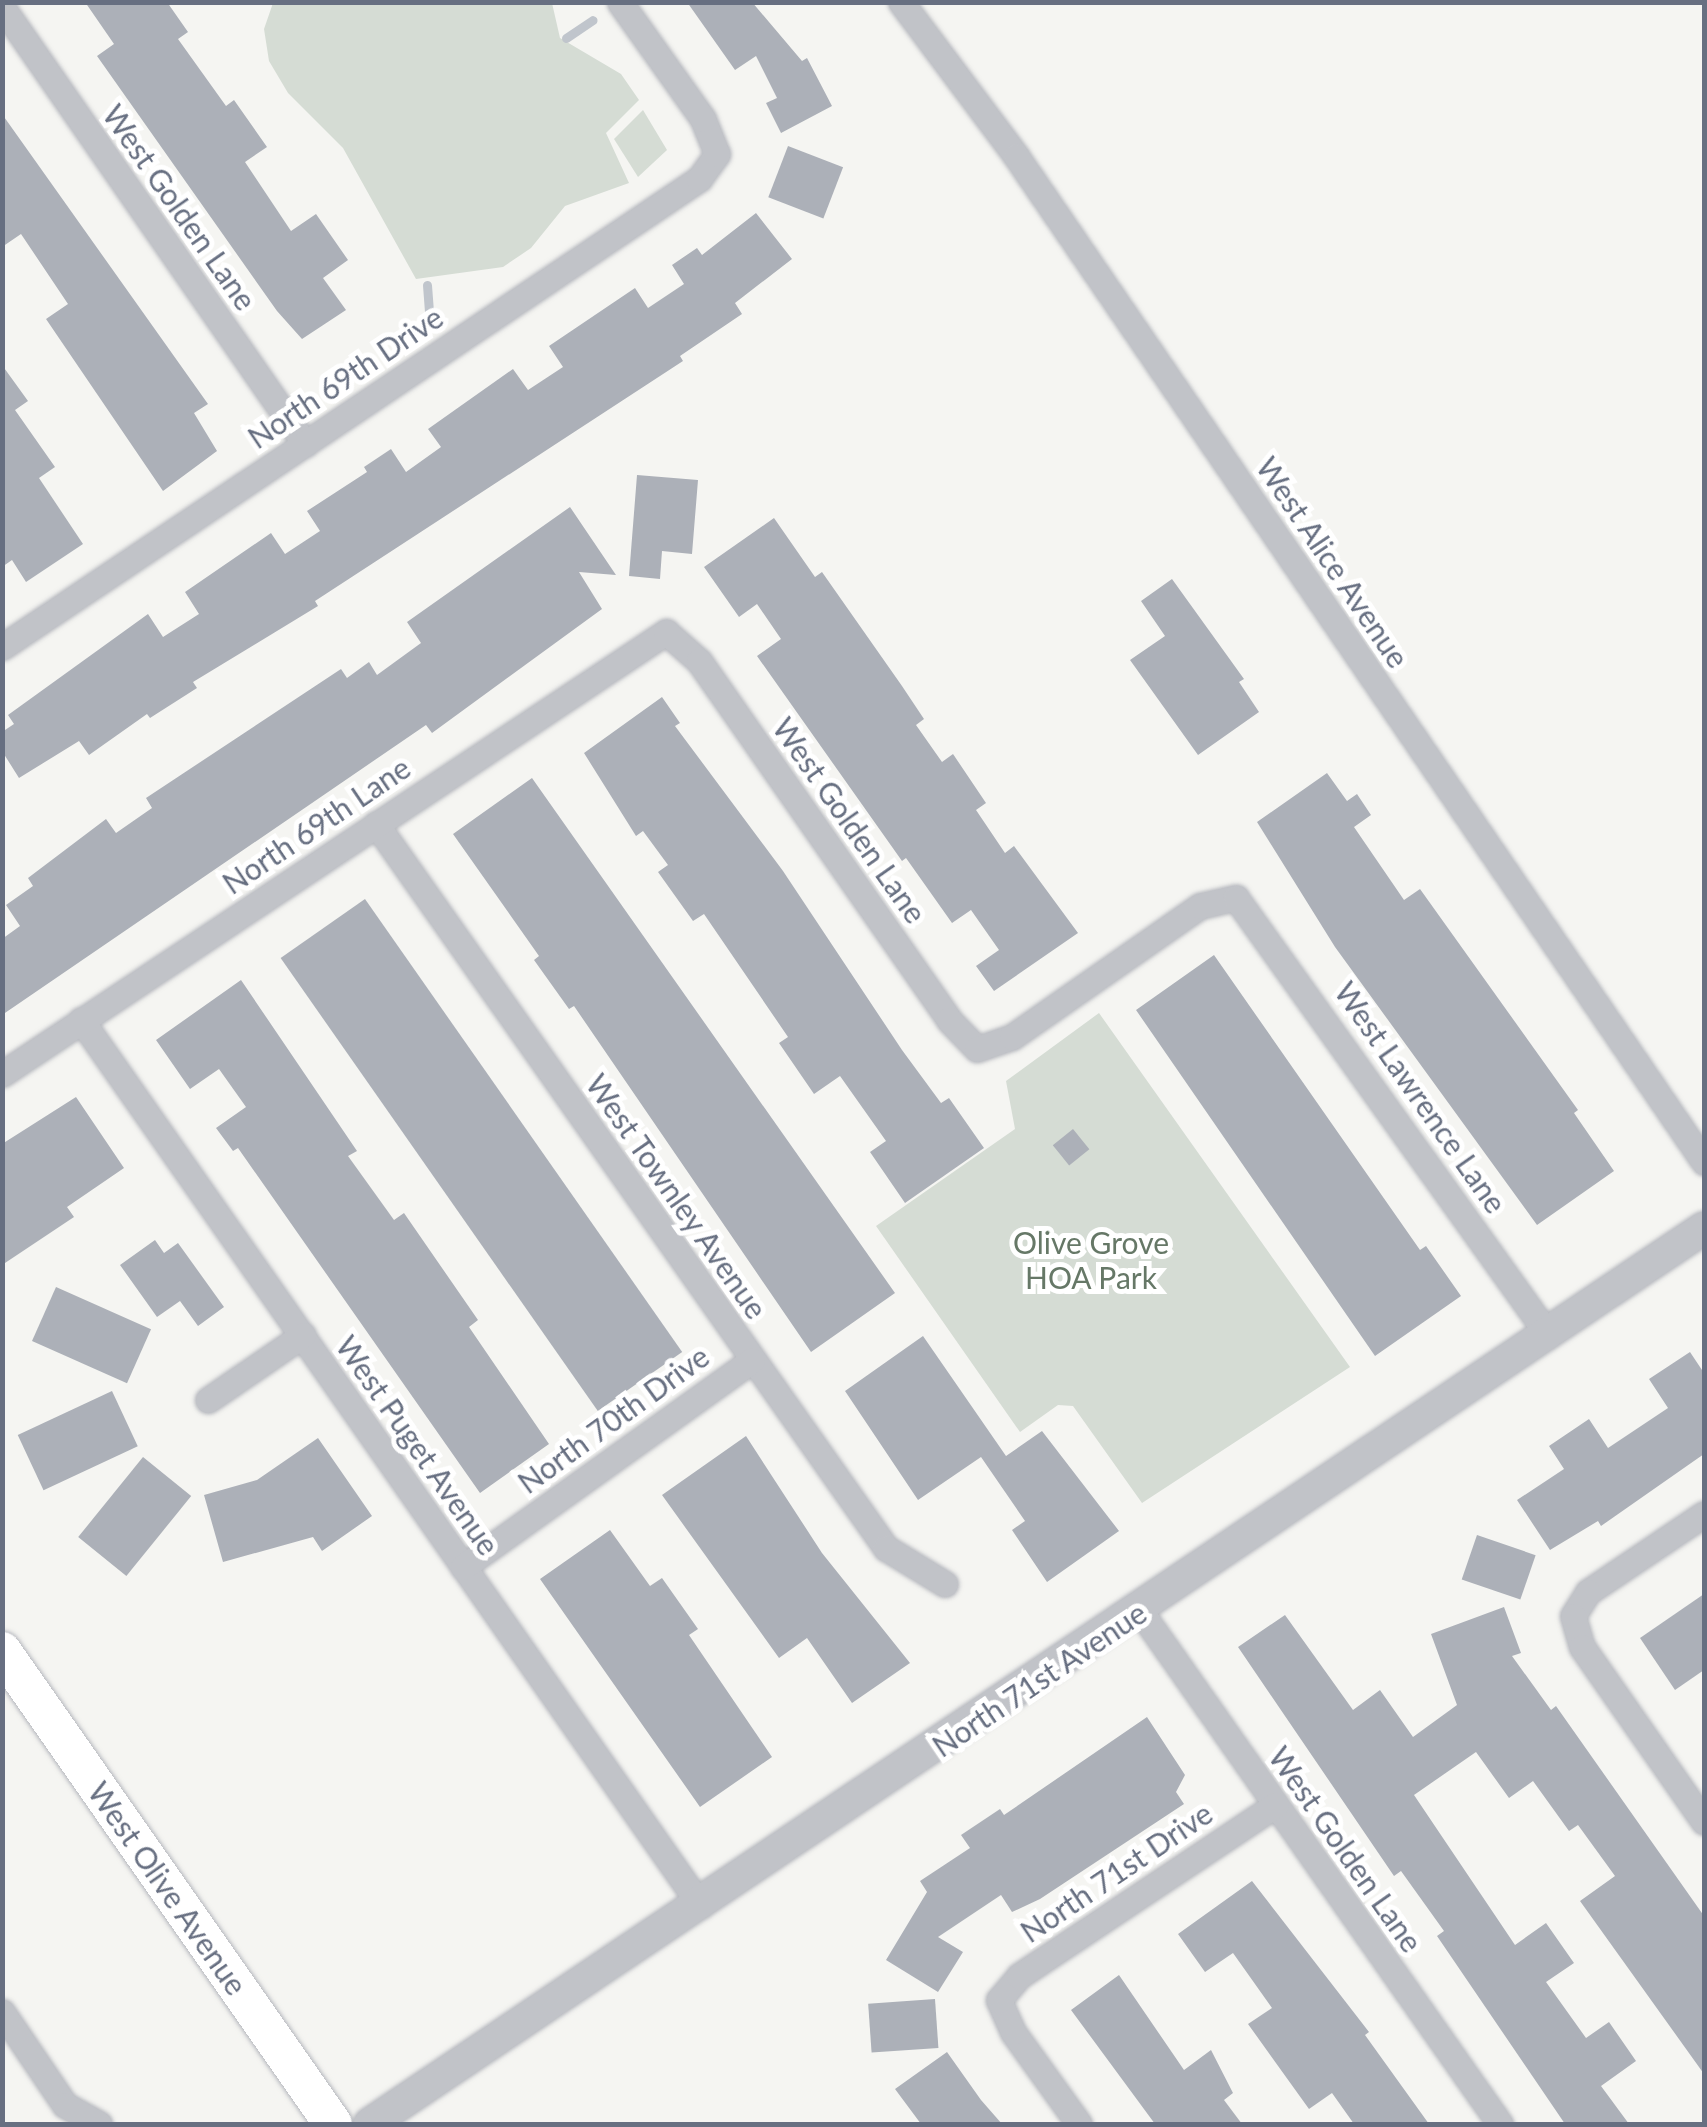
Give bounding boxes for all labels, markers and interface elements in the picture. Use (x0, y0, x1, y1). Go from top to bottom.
street label: West Golden Lane (96, 97, 264, 317)
street label: North 69th Drive (241, 299, 449, 455)
street label: West Alice Avenue (1249, 449, 1417, 675)
street label: West Golden Lane (766, 710, 934, 930)
street label: North 69th Lane (215, 749, 417, 901)
street label: West Lawrence Lane (1328, 975, 1514, 1219)
street label: West Townley Avenue (578, 1066, 776, 1326)
park label: Olive Grove HOA Park (1013, 1224, 1169, 1294)
street label: West Puget Avenue (329, 1328, 507, 1562)
street label: North 70th Drive (511, 1338, 715, 1500)
street label: North 71st Avenue (925, 1594, 1153, 1764)
street label: West Golden Lane (1262, 1739, 1430, 1959)
street label: West Olive Avenue (81, 1774, 255, 2002)
street label: North 71st Drive (1013, 1795, 1219, 1949)

